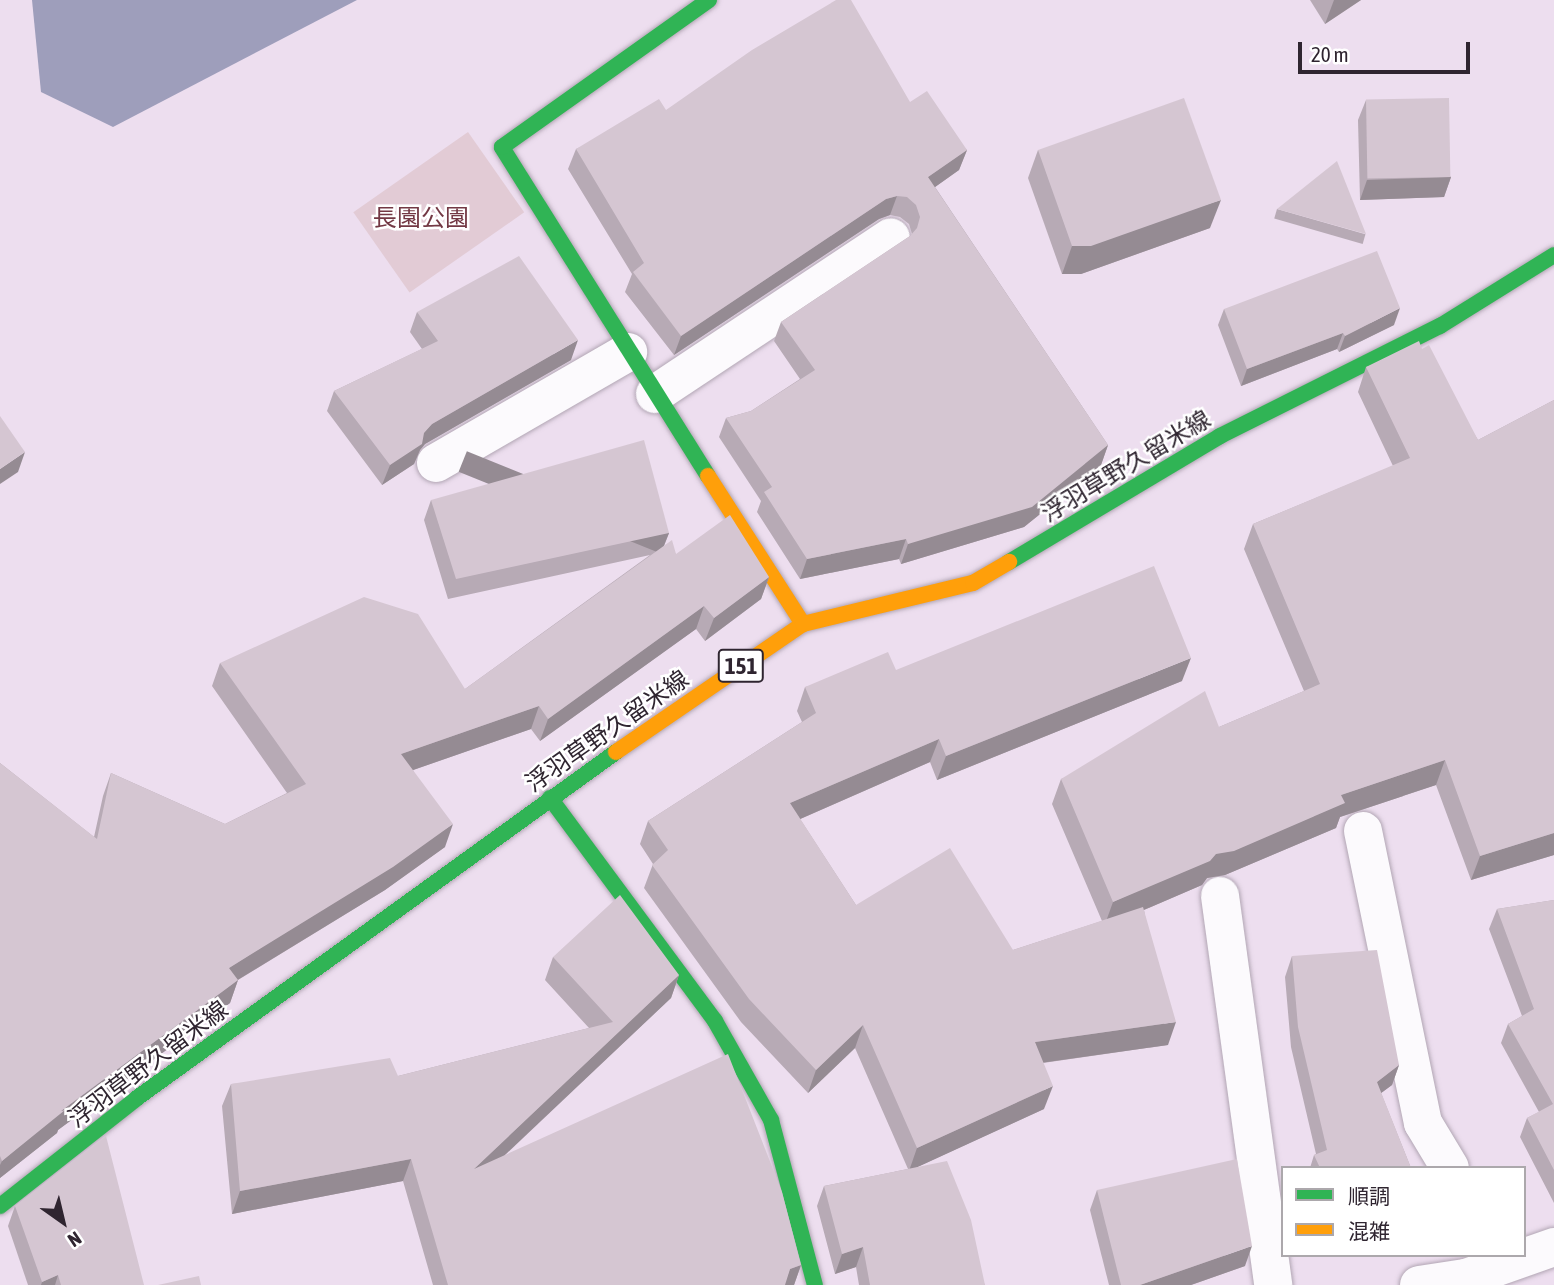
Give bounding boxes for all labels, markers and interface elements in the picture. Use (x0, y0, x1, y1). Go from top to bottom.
scale bar (1302, 28, 1474, 72)
text: 20 m (1311, 42, 1349, 66)
park label: 長園公園 (373, 204, 469, 232)
street label: 浮羽草野久留米線 (1036, 404, 1216, 528)
road number: 151 (716, 646, 766, 686)
street label: 浮羽草野久留米線 (520, 664, 694, 798)
street label: 浮羽草野久留米線 (63, 995, 233, 1133)
legend (1281, 1166, 1526, 1257)
text: 順調 (1348, 1184, 1390, 1208)
north arrow (28, 1187, 98, 1257)
text: 混雑 (1348, 1219, 1390, 1243)
text: N (64, 1227, 86, 1252)

